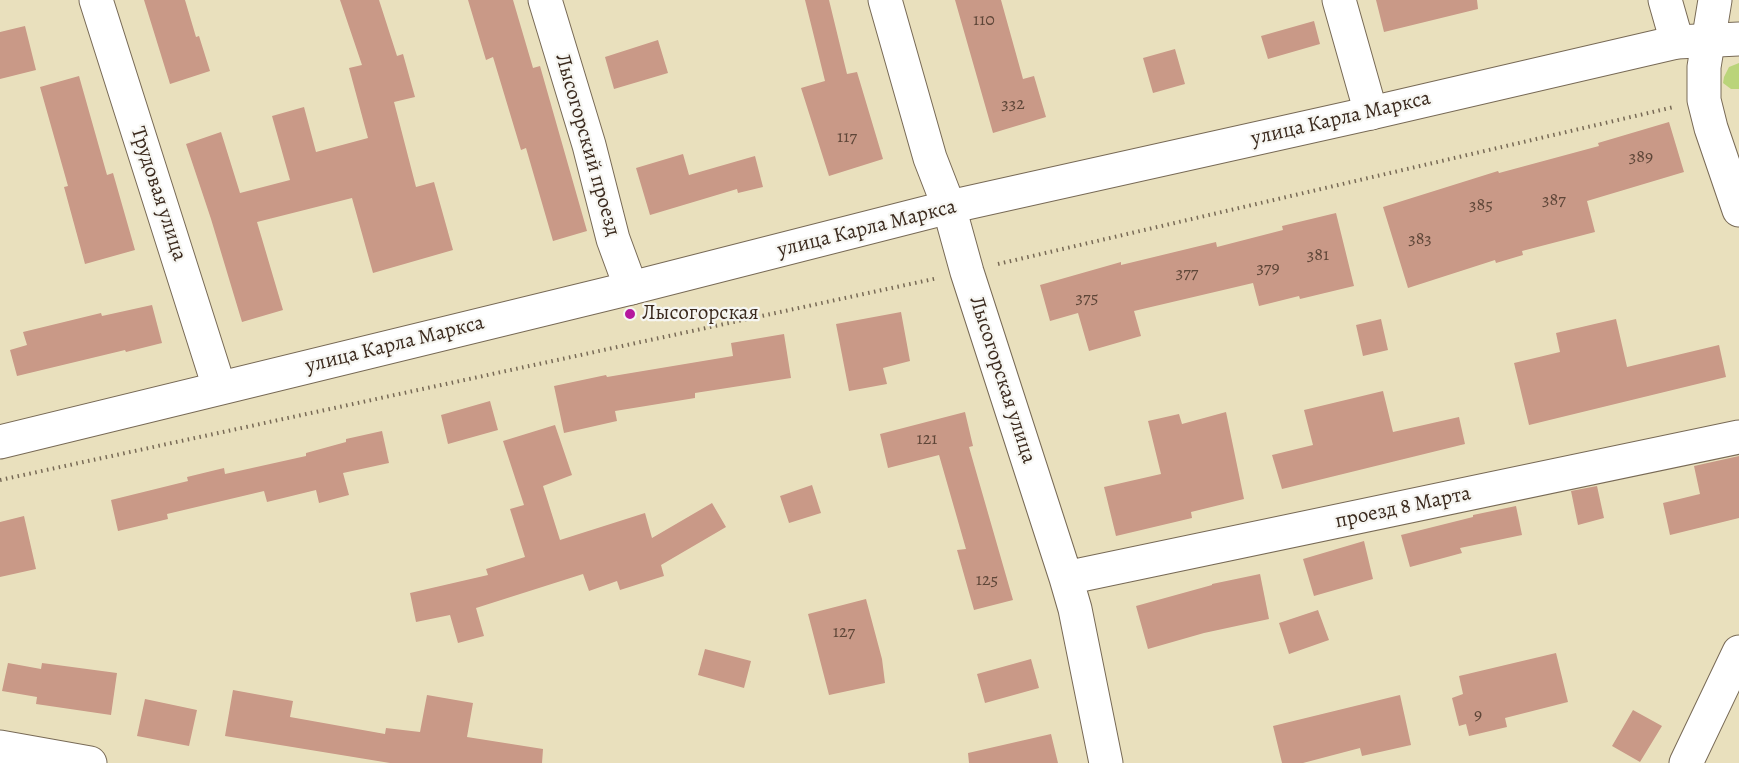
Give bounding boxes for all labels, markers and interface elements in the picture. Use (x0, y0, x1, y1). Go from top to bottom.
house number: 110 (973, 10, 995, 32)
street label: Лысогорский проезд (549, 51, 625, 239)
street label: улица Карла Маркса (1249, 86, 1433, 152)
house number: 332 (1001, 94, 1025, 116)
street label: Трудовая улица (124, 124, 192, 264)
house number: 117 (837, 127, 857, 149)
house number: 389 (1629, 147, 1653, 169)
house number: 387 (1542, 190, 1566, 212)
street label: улица Карла Маркса (775, 195, 959, 263)
house number: 385 (1469, 195, 1493, 217)
house number: 383 (1408, 229, 1432, 251)
house number: 381 (1307, 245, 1329, 267)
house number: 379 (1256, 258, 1280, 280)
house number: 377 (1176, 263, 1198, 285)
house number: 375 (1076, 288, 1098, 310)
street label: Лысогорская улица (963, 293, 1041, 467)
place label: Лысогорская (642, 301, 759, 327)
marker: Лысогорская (623, 307, 637, 321)
street label: улица Карла Маркса (303, 311, 487, 379)
house number: 121 (917, 429, 937, 451)
street label: проезд 8 Марта (1333, 481, 1473, 535)
house number: 125 (976, 570, 998, 592)
house number: 127 (833, 622, 855, 644)
house number: 9 (1474, 705, 1482, 727)

